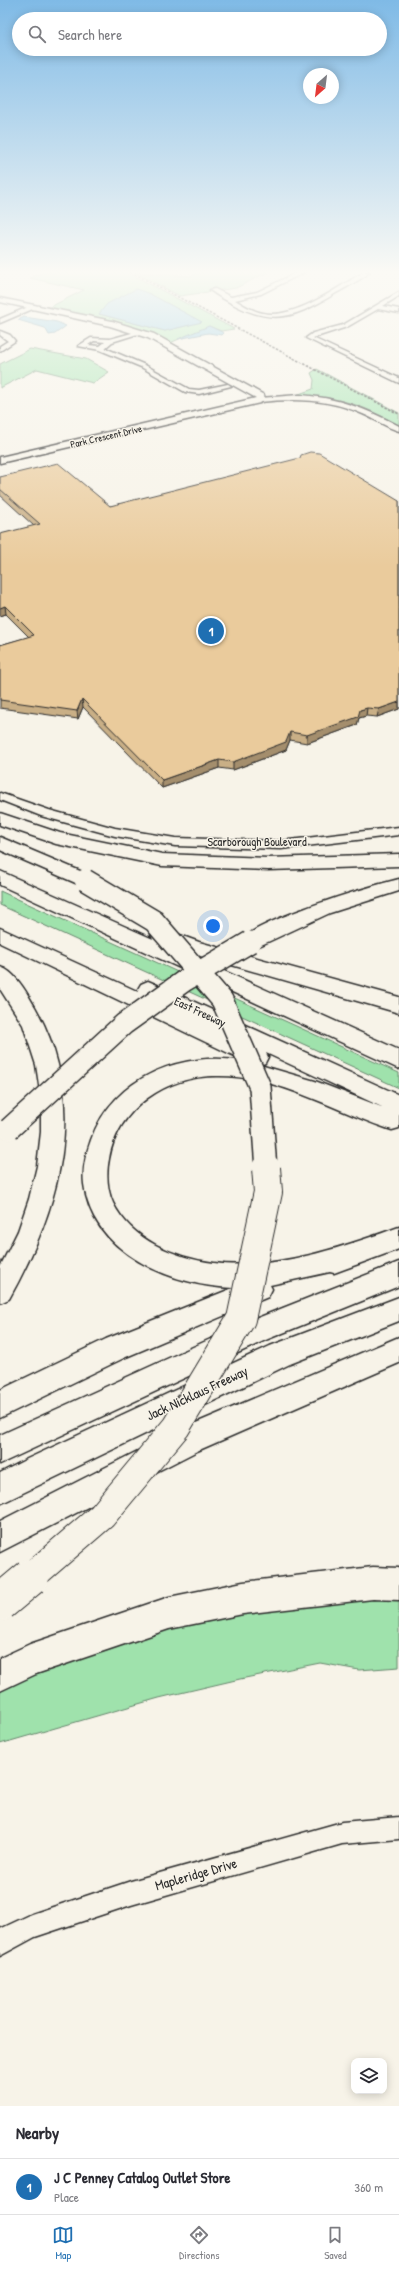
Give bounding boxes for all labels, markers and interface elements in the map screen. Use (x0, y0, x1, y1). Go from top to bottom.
search box (12, 12, 387, 56)
icon: search (26, 23, 48, 45)
text: Search here (58, 24, 122, 45)
north arrow (303, 68, 339, 104)
street label: Park Crescent Drive (69, 422, 143, 451)
pin: 1 (198, 616, 224, 646)
street label: Scarborough Boulevard (207, 833, 307, 850)
your location (203, 916, 223, 936)
street label: East Freeway (171, 992, 229, 1031)
street label: Jack Nicklaus Freeway (143, 1361, 251, 1425)
street label: Mapleridge Drive (153, 1853, 240, 1895)
map controls (351, 2058, 387, 2094)
button: layers (351, 2058, 387, 2094)
text: Nearby (16, 2121, 59, 2144)
text: J C Penney Catalog Outlet Store (54, 2167, 230, 2188)
text: 1 (27, 2178, 31, 2196)
text: 360 m (354, 2178, 383, 2196)
text: Place (54, 2188, 79, 2206)
tab: Map (52, 2224, 74, 2262)
tab: Directions (179, 2224, 220, 2262)
tab: Saved (324, 2224, 347, 2262)

